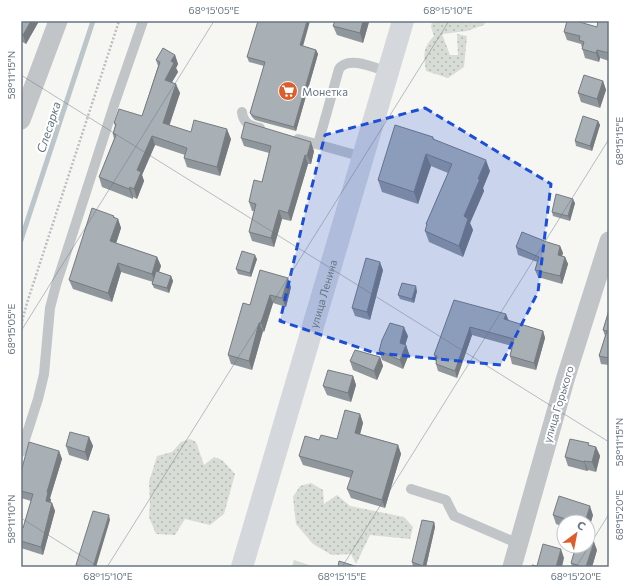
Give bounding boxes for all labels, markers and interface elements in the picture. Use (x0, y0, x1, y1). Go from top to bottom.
text: 68°15'05"E (189, 4, 239, 16)
text: 68°15'10"E (423, 4, 473, 16)
text: 58°11'15"N (5, 51, 17, 99)
supermarket icon: Монетка (277, 80, 299, 102)
place label: Монетка (302, 85, 348, 98)
water label: Слесарка (33, 100, 63, 154)
text: 68°15'15"E (613, 117, 625, 165)
street label: улица Ленина (306, 258, 339, 329)
text: 68°15'05"E (5, 304, 17, 354)
street label: улица Горького (540, 364, 576, 444)
text: 58°11'15"N (613, 418, 625, 466)
text: 68°15'20"E (613, 490, 625, 540)
text: 58°11'10"N (5, 494, 17, 544)
north arrow (556, 514, 596, 554)
text: С (575, 518, 589, 533)
text: 68°15'10"E (83, 570, 133, 582)
text: 68°15'15"E (318, 570, 366, 582)
text: 68°15'20"E (551, 570, 601, 582)

